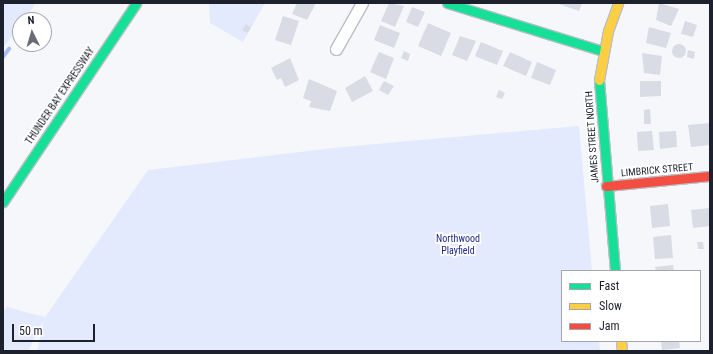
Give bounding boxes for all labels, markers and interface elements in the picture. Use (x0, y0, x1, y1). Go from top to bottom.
north arrow (12, 12, 52, 52)
text: N (27, 14, 35, 27)
street label: THUNDER BAY EXPRESSWAY (23, 45, 97, 147)
street label: JAMES STREET NORTH (583, 91, 601, 183)
street label: LIMBRICK STREET (620, 161, 694, 179)
park label: Northwood Playfield (436, 232, 480, 256)
legend (561, 270, 701, 342)
text: Fast (599, 279, 619, 293)
text: Slow (599, 299, 622, 313)
scale bar (14, 316, 97, 342)
text: Jam (599, 319, 620, 333)
text: 50 m (19, 324, 43, 338)

